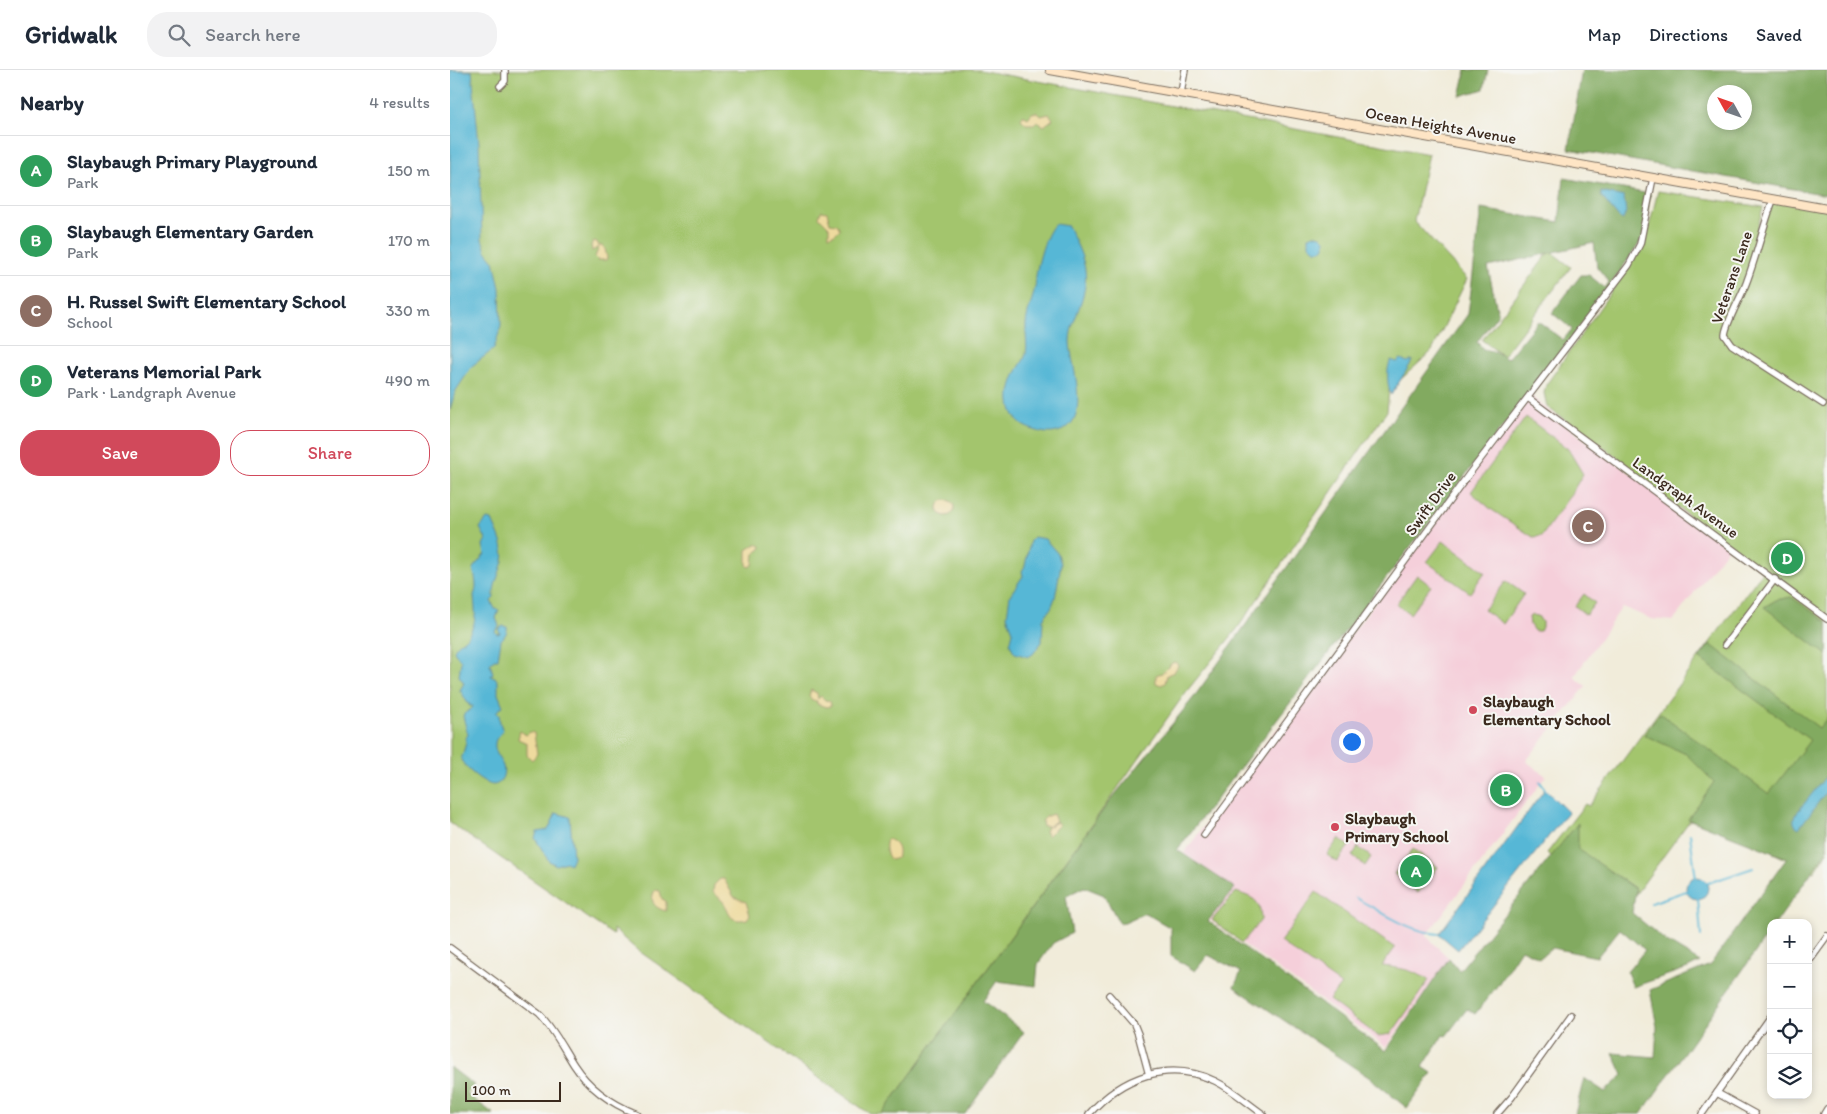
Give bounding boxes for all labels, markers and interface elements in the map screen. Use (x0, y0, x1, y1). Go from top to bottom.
search box (147, 12, 497, 57)
text: Gridwalk (25, 20, 117, 49)
icon: search (165, 21, 193, 49)
text: Search here (205, 23, 301, 46)
text: Map (1588, 24, 1621, 46)
text: Directions (1649, 24, 1728, 46)
text: Saved (1756, 24, 1802, 46)
north arrow (1707, 85, 1752, 130)
text: Nearby (20, 90, 84, 115)
text: 4 results (369, 93, 430, 112)
street label: Ocean Heights Avenue (1364, 103, 1518, 148)
text: Slaybaugh Primary Playground (67, 150, 317, 173)
text: A (31, 161, 41, 180)
text: 150 m (387, 161, 430, 180)
text: Park (67, 173, 98, 192)
text: Slaybaugh Elementary Garden (67, 220, 313, 243)
street label: Veterans Lane (1707, 228, 1756, 326)
text: B (31, 231, 41, 250)
text: 170 m (388, 231, 430, 250)
text: Park (67, 243, 98, 262)
text: H. Russel Swift Elementary School (67, 290, 346, 313)
text: C (31, 301, 41, 320)
text: 330 m (386, 301, 430, 320)
text: School (67, 313, 113, 332)
text: Veterans Memorial Park (67, 360, 261, 383)
text: D (31, 371, 41, 390)
text: 490 m (385, 371, 430, 390)
text: Park · Landgraph Avenue (67, 383, 236, 402)
button: Save (20, 430, 220, 476)
button: Share (230, 430, 430, 476)
street label: Landgraph Avenue (1629, 453, 1742, 542)
street label: Swift Drive (1401, 467, 1460, 539)
pin: C (1572, 507, 1604, 545)
pin: D (1771, 539, 1803, 577)
place label: Slaybaugh Elementary School (1483, 692, 1611, 730)
marker: Slaybaugh Elementary School (1467, 704, 1479, 716)
your location (1339, 729, 1365, 755)
pin: B (1490, 771, 1522, 809)
place label: Slaybaugh Primary School (1345, 809, 1449, 847)
marker: Slaybaugh Primary School (1329, 821, 1341, 833)
pin: A (1400, 852, 1432, 890)
map controls (1767, 919, 1812, 1099)
button: + (1767, 919, 1812, 964)
button: − (1767, 964, 1812, 1009)
button: locate (1767, 1009, 1812, 1054)
button: layers (1767, 1054, 1812, 1099)
scale bar (465, 1079, 561, 1102)
text: 100 m (472, 1082, 511, 1099)

